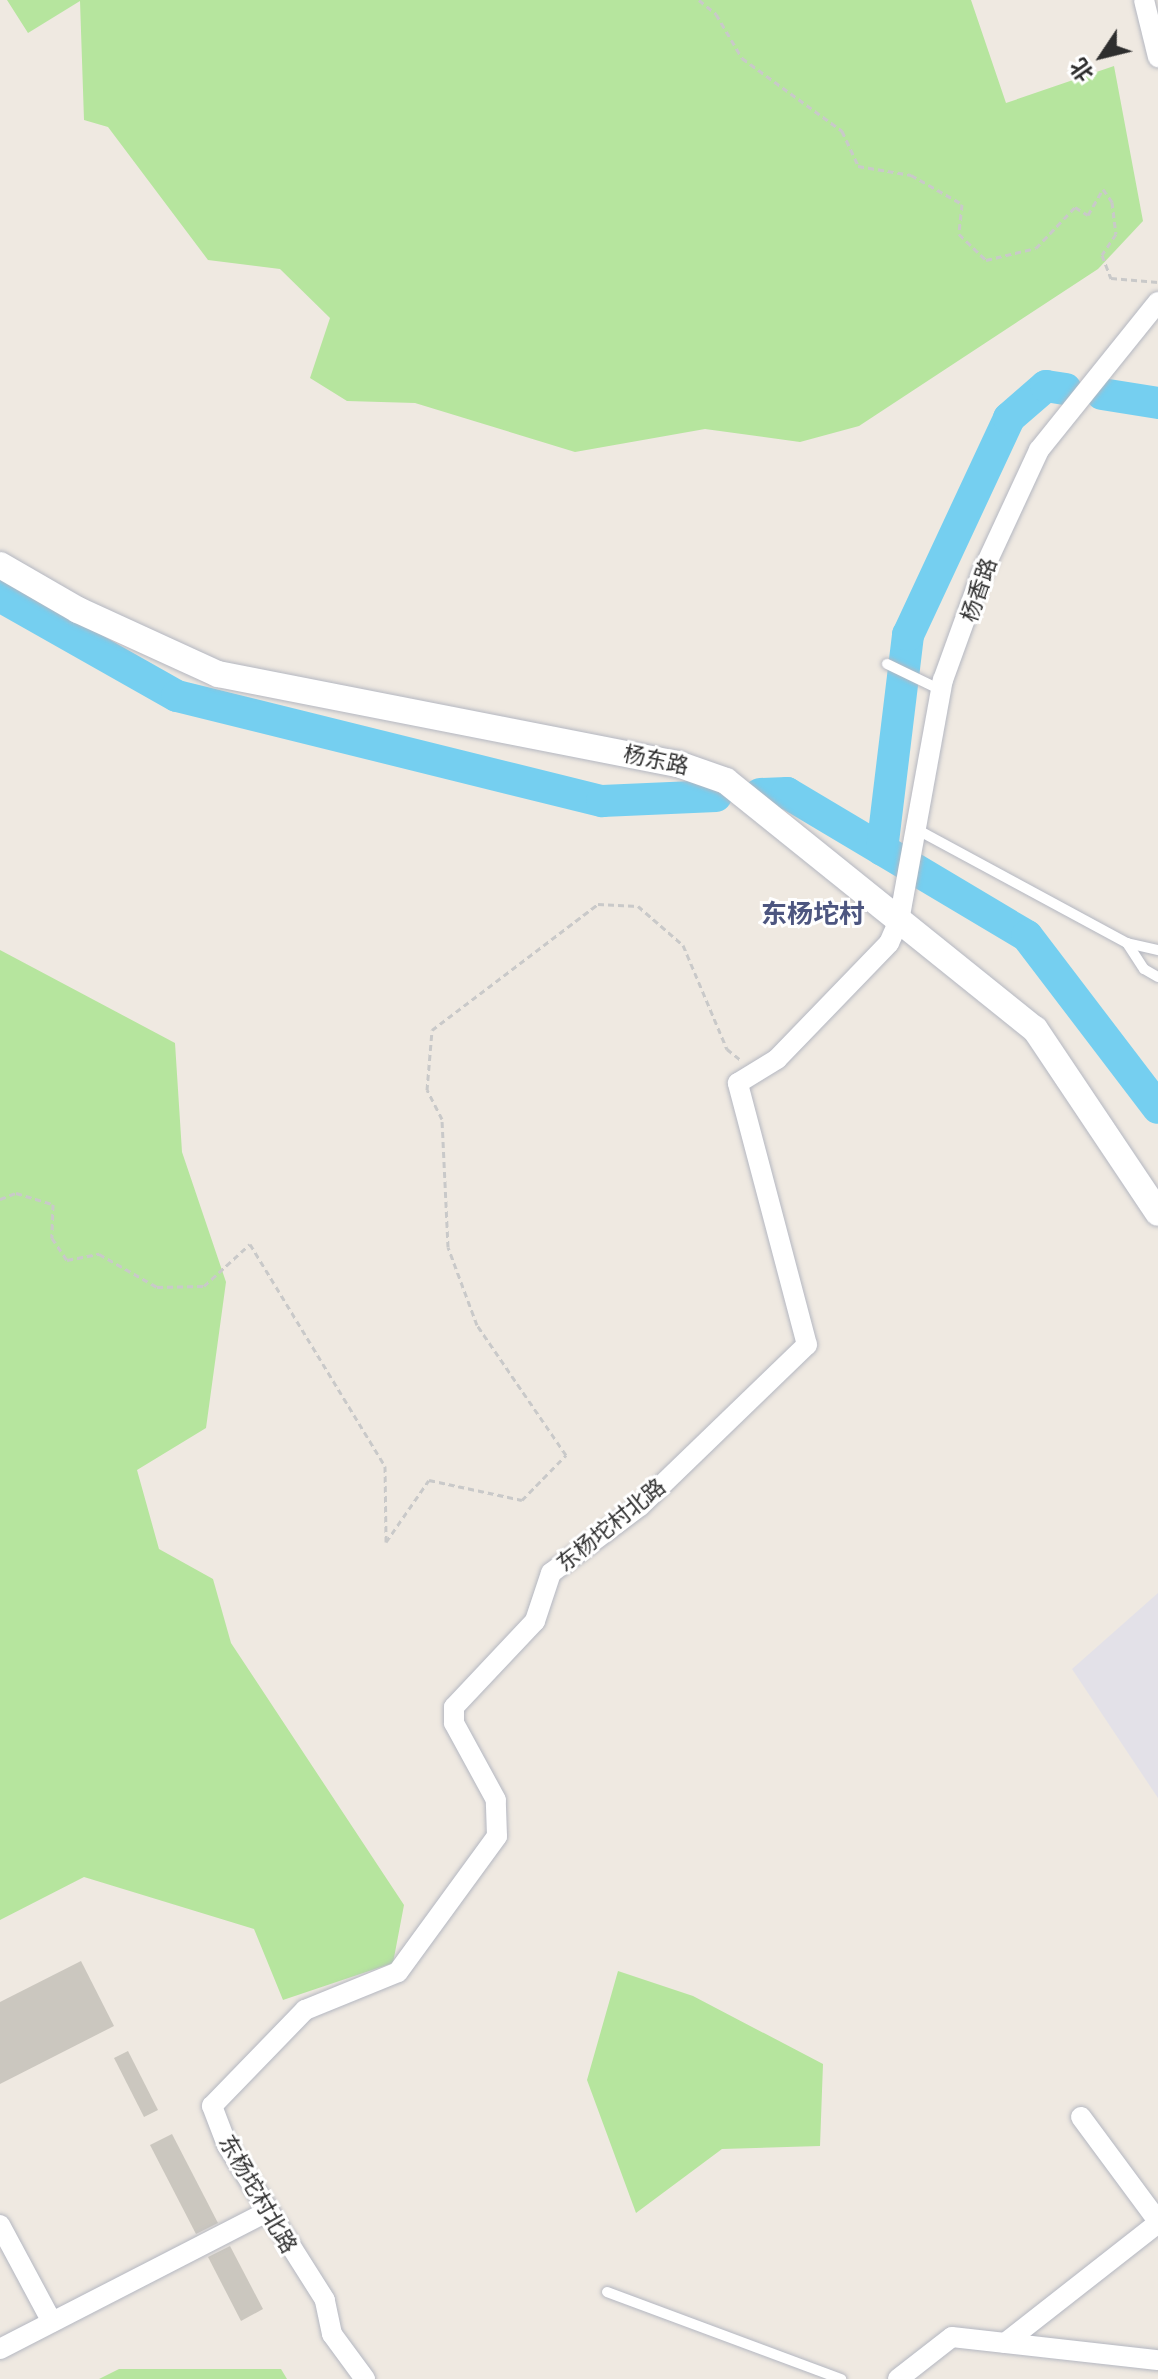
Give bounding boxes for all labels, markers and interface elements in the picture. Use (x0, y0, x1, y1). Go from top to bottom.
north arrow (1062, 16, 1142, 96)
text: 北 (1065, 53, 1099, 87)
street label: 杨香路 (956, 555, 1002, 625)
street label: 杨东路 (621, 740, 691, 780)
district label: 东杨坨村 (761, 899, 865, 931)
street label: 东杨坨村北路 (551, 1473, 671, 1577)
street label: 东杨坨村北路 (214, 2130, 302, 2258)

